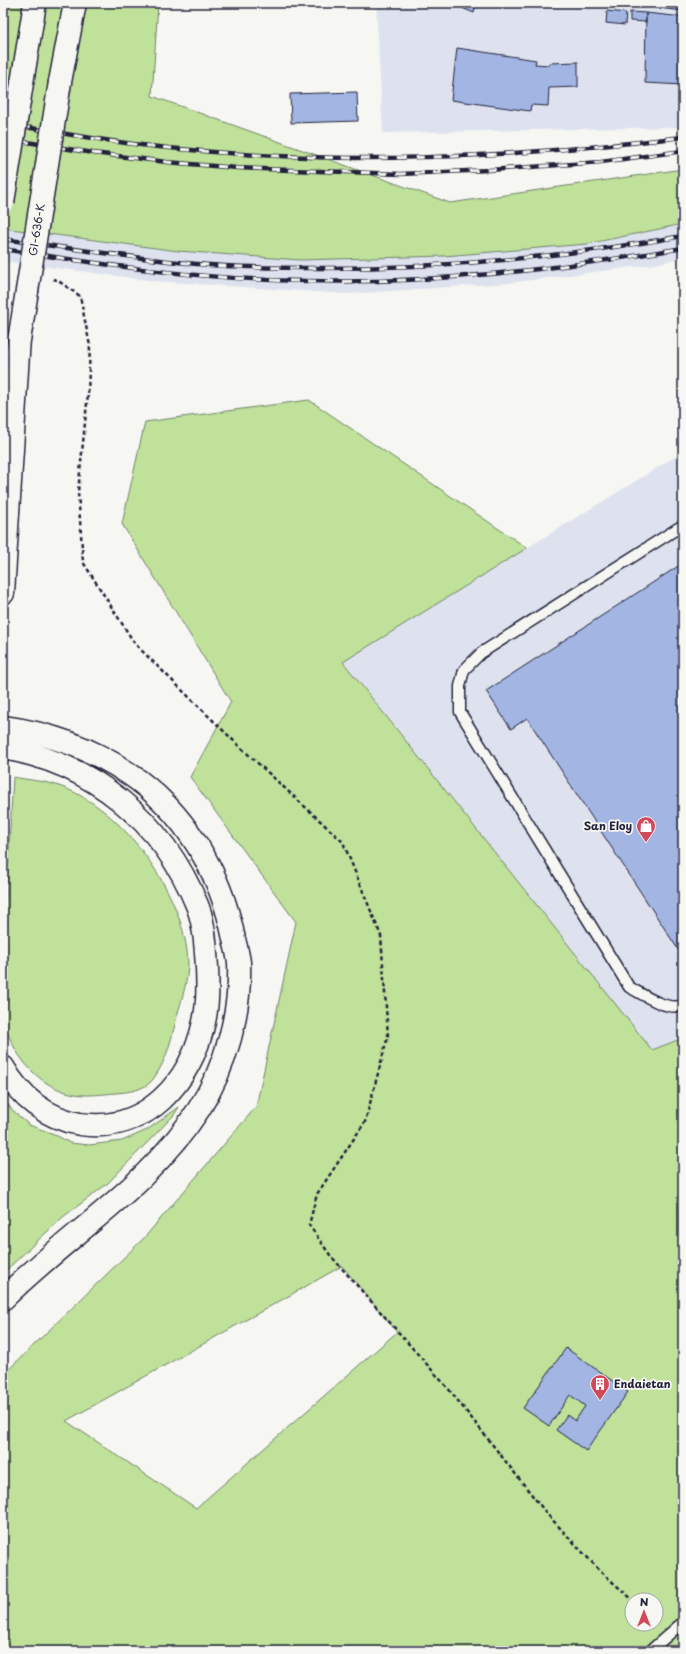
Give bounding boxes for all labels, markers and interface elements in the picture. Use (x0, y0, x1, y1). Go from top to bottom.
street label: GI-636-K (24, 202, 49, 257)
shop icon: San Eloy (635, 815, 657, 843)
place label: San Eloy (584, 817, 632, 834)
building icon: Endaietan (589, 1373, 611, 1401)
place label: Endaietan (614, 1375, 671, 1392)
north arrow (624, 1592, 664, 1632)
text: N (640, 1593, 649, 1610)

